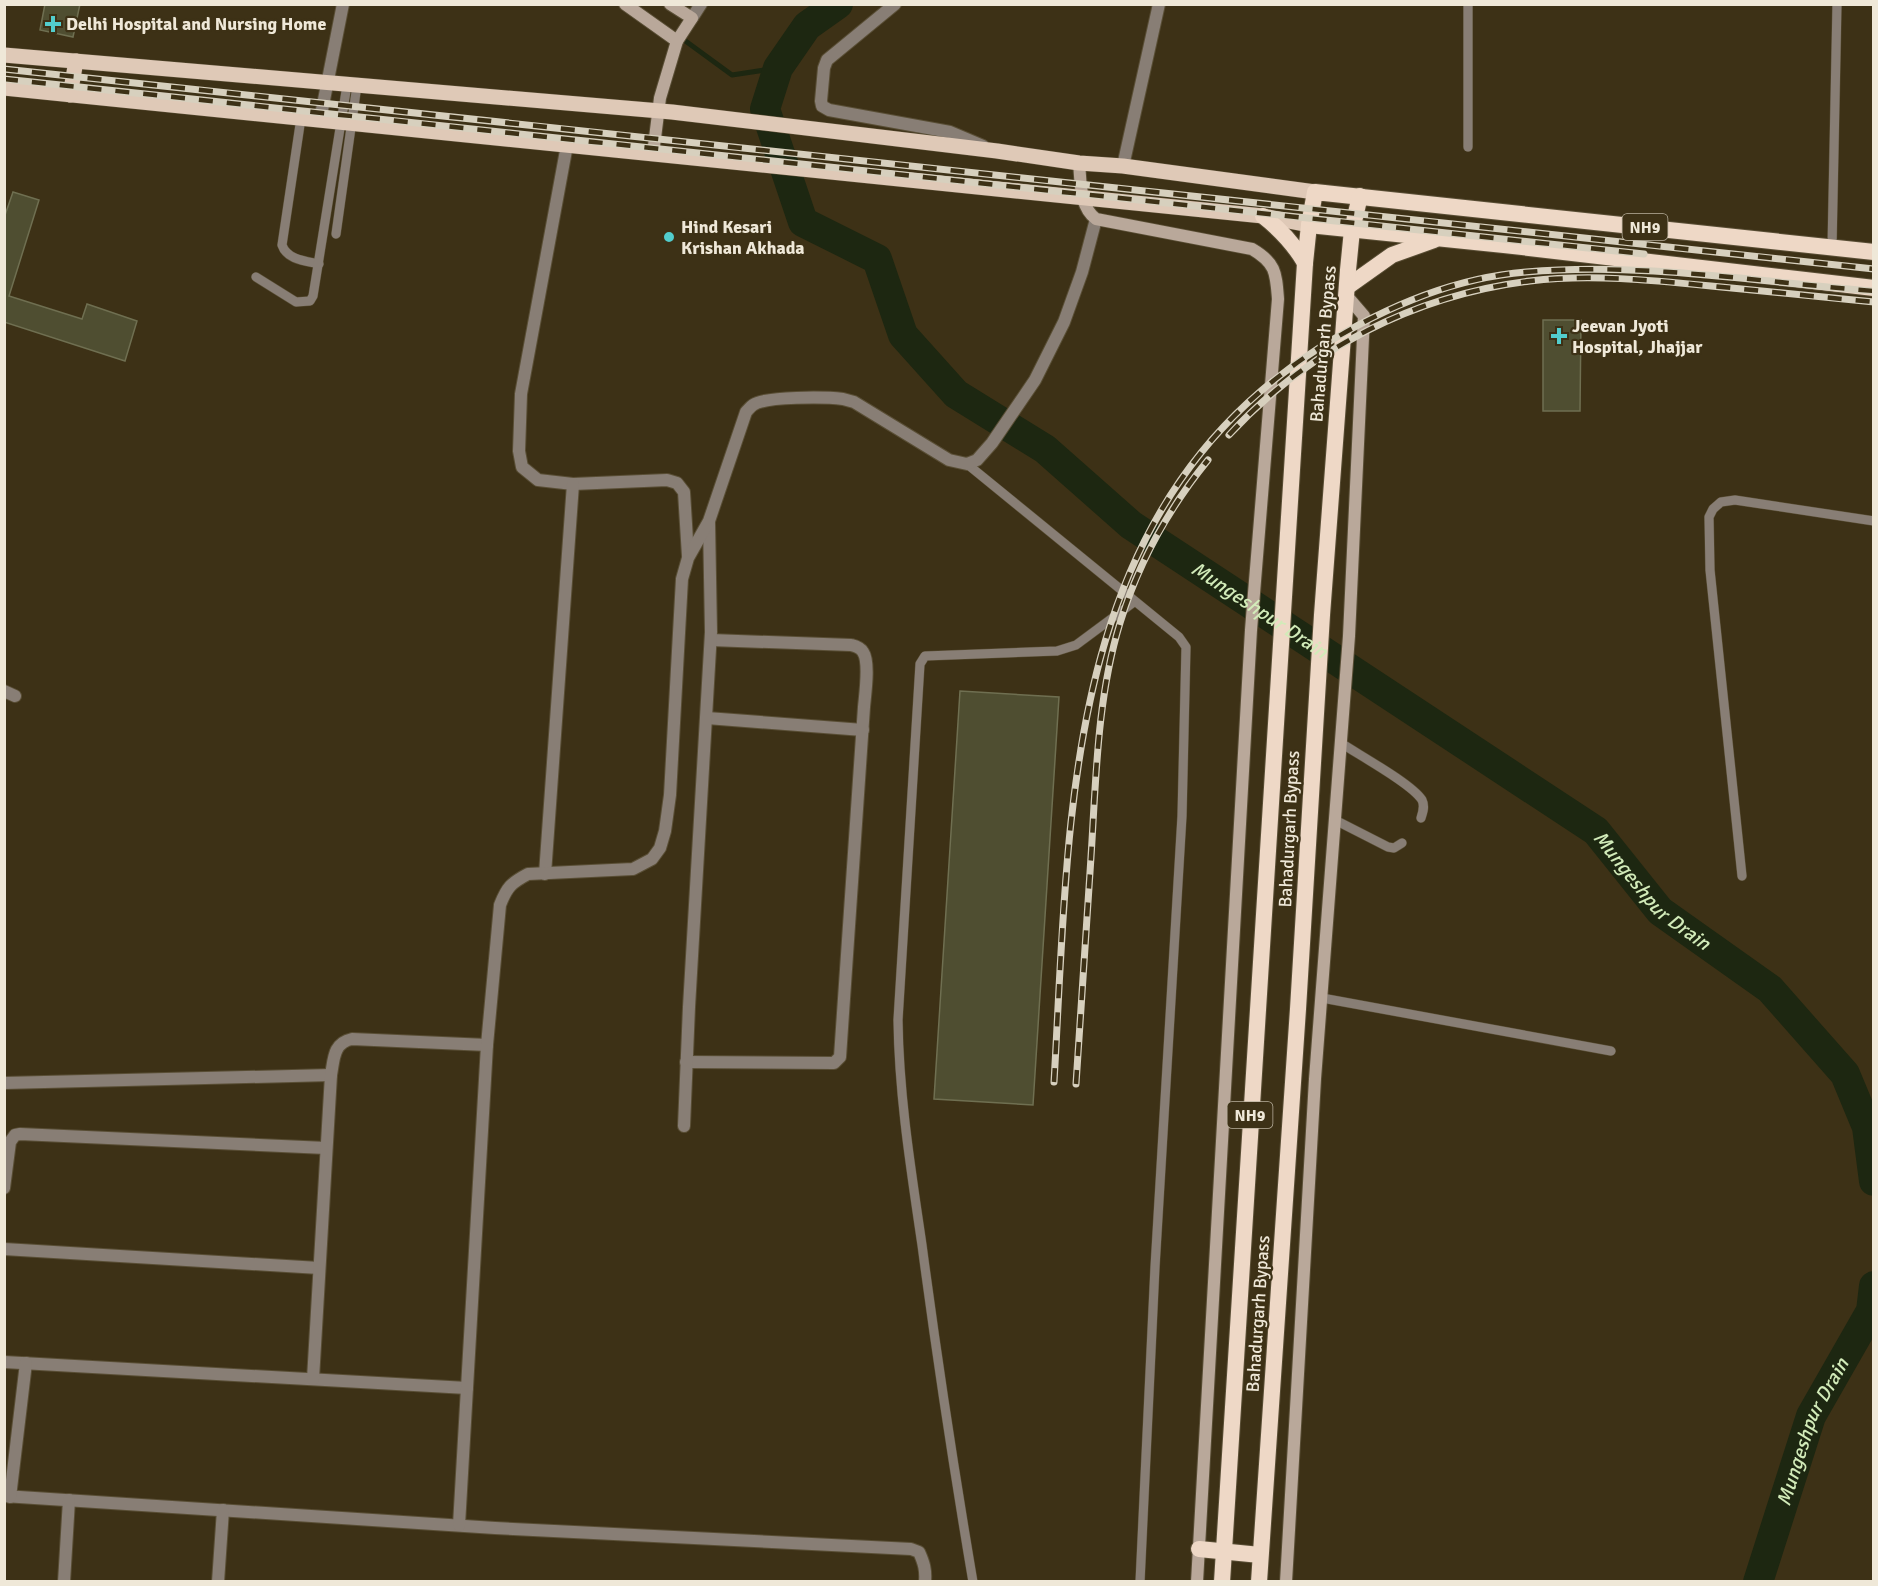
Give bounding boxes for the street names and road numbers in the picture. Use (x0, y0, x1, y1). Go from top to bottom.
road number: NH9 (1622, 214, 1668, 240)
street label: Bahadurgarh Bypass (1305, 265, 1341, 423)
street label: Bahadurgarh Bypass (1274, 750, 1304, 908)
road number: NH9 (1228, 1102, 1272, 1128)
street label: Bahadurgarh Bypass (1242, 1235, 1274, 1393)

